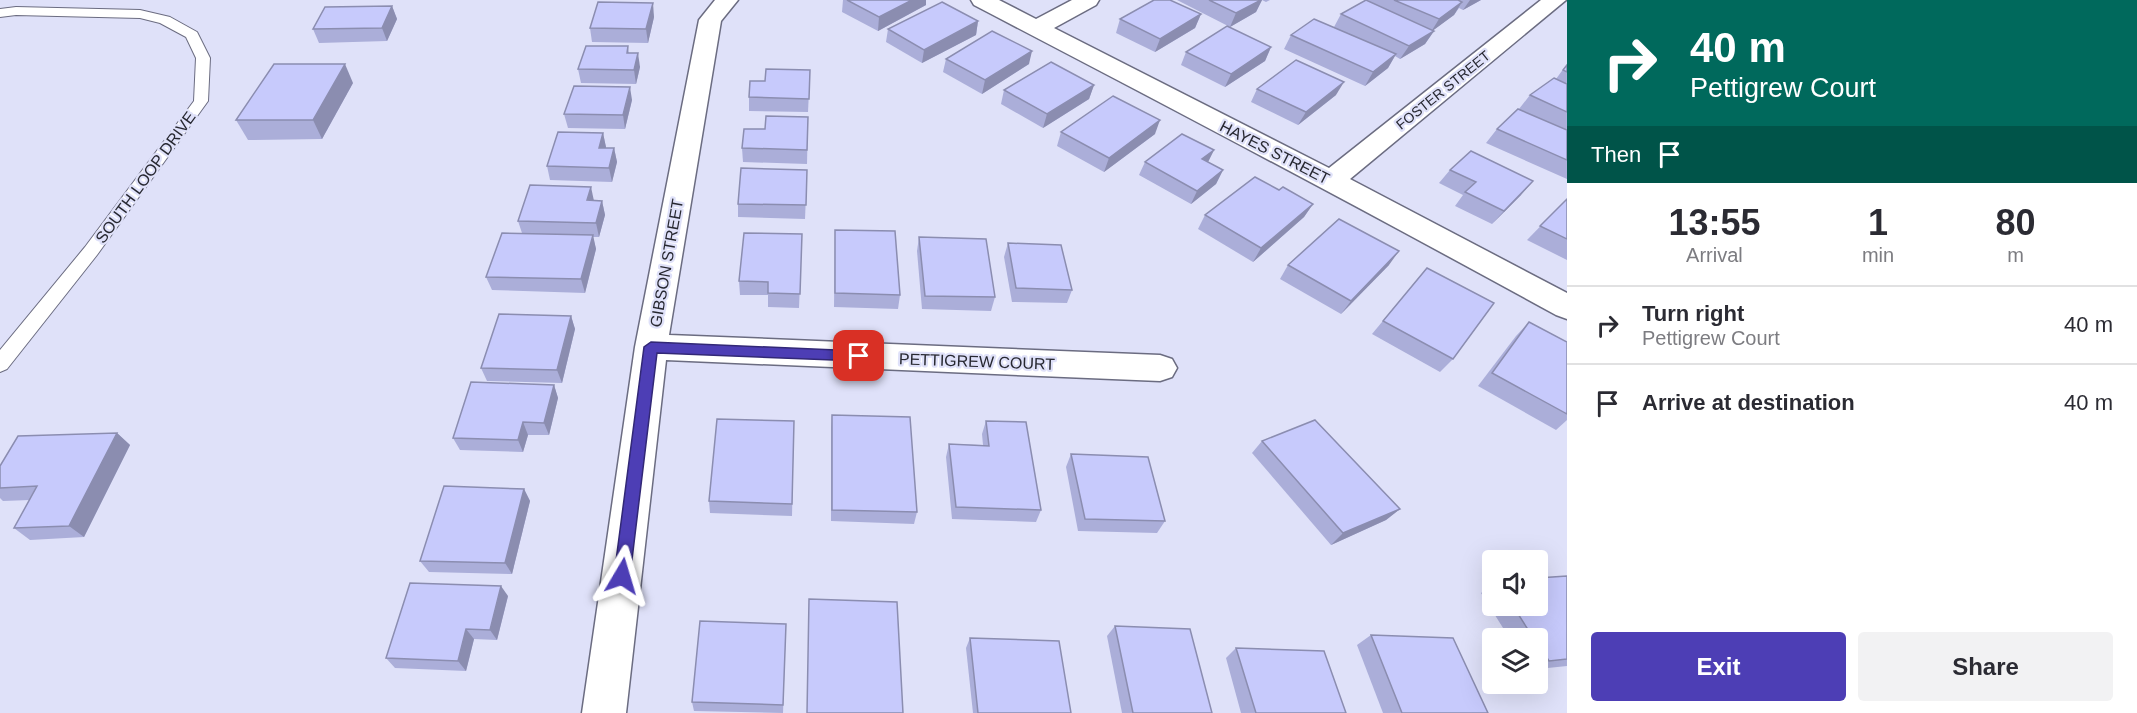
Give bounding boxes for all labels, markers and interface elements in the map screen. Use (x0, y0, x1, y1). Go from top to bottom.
icon: right (1591, 24, 1669, 102)
text: 40 m (1690, 24, 1786, 71)
street label: FOSTER STREET (1393, 47, 1493, 133)
text: Pettigrew Court (1690, 73, 1876, 103)
street label: SOUTH LOOP DRIVE (92, 108, 199, 246)
street label: HAYES STREET (1217, 117, 1333, 187)
icon: arrive (1653, 138, 1686, 171)
text: Then (1591, 142, 1641, 167)
street label: GIBSON STREET (647, 197, 686, 328)
text: 13:55 (1668, 202, 1760, 243)
text: 1 (1868, 202, 1888, 243)
text: 80 (1996, 202, 2036, 243)
text: Arrival (1686, 244, 1743, 266)
text: min (1862, 244, 1894, 266)
text: m (2007, 244, 2024, 266)
text: Turn right (1642, 301, 1744, 326)
icon: right (1591, 309, 1624, 342)
text: 40 m (2064, 312, 2113, 337)
text: Pettigrew Court (1642, 327, 1780, 349)
pin (833, 330, 884, 381)
icon: arrive (842, 339, 875, 372)
street label: PETTIGREW COURT (899, 350, 1056, 373)
icon: arrive (1591, 387, 1624, 420)
text: Arrive at destination (1642, 390, 1855, 415)
text: 40 m (2064, 390, 2113, 415)
position arrow (590, 544, 654, 608)
map controls (1482, 550, 1548, 694)
button: sound (1482, 550, 1548, 616)
button: layers (1482, 628, 1548, 694)
button: Exit (1591, 632, 1846, 701)
button: Share (1858, 632, 2113, 701)

